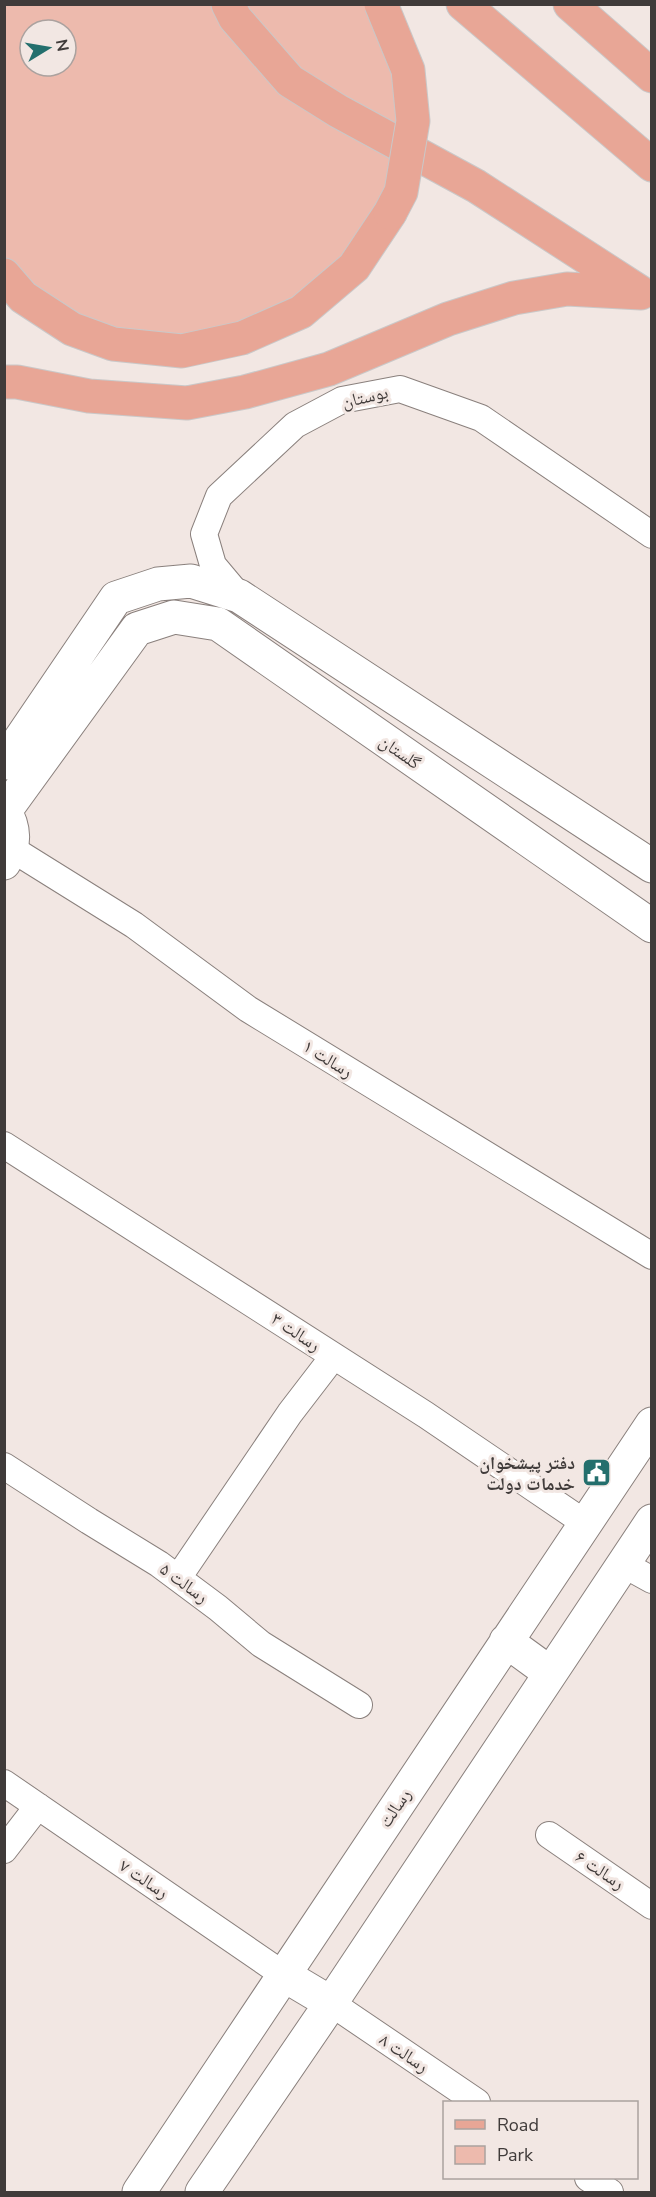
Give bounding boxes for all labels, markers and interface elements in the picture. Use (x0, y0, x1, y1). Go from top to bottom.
north arrow (18, 18, 78, 78)
text: N (50, 37, 74, 53)
street label: بوستان (339, 380, 391, 414)
street label: گلستان (375, 729, 426, 775)
street label: رسالت ۱ (298, 1034, 358, 1084)
street label: رسالت ۳ (267, 1307, 325, 1357)
place label: دفتر پیشخوان خدمات دولت (479, 1451, 575, 1496)
public building icon: دفتر پیشخوان خدمات دولت (580, 1457, 612, 1489)
street label: رسالت ۵ (155, 1557, 213, 1609)
street label: رسالت (373, 1784, 417, 1832)
street label: رسالت ۶ (571, 1845, 629, 1895)
street label: رسالت ۷ (115, 1854, 173, 1904)
street label: رسالت ۸ (375, 2028, 433, 2078)
legend (443, 2101, 638, 2179)
text: Road (497, 2113, 539, 2137)
text: Park (497, 2143, 534, 2167)

